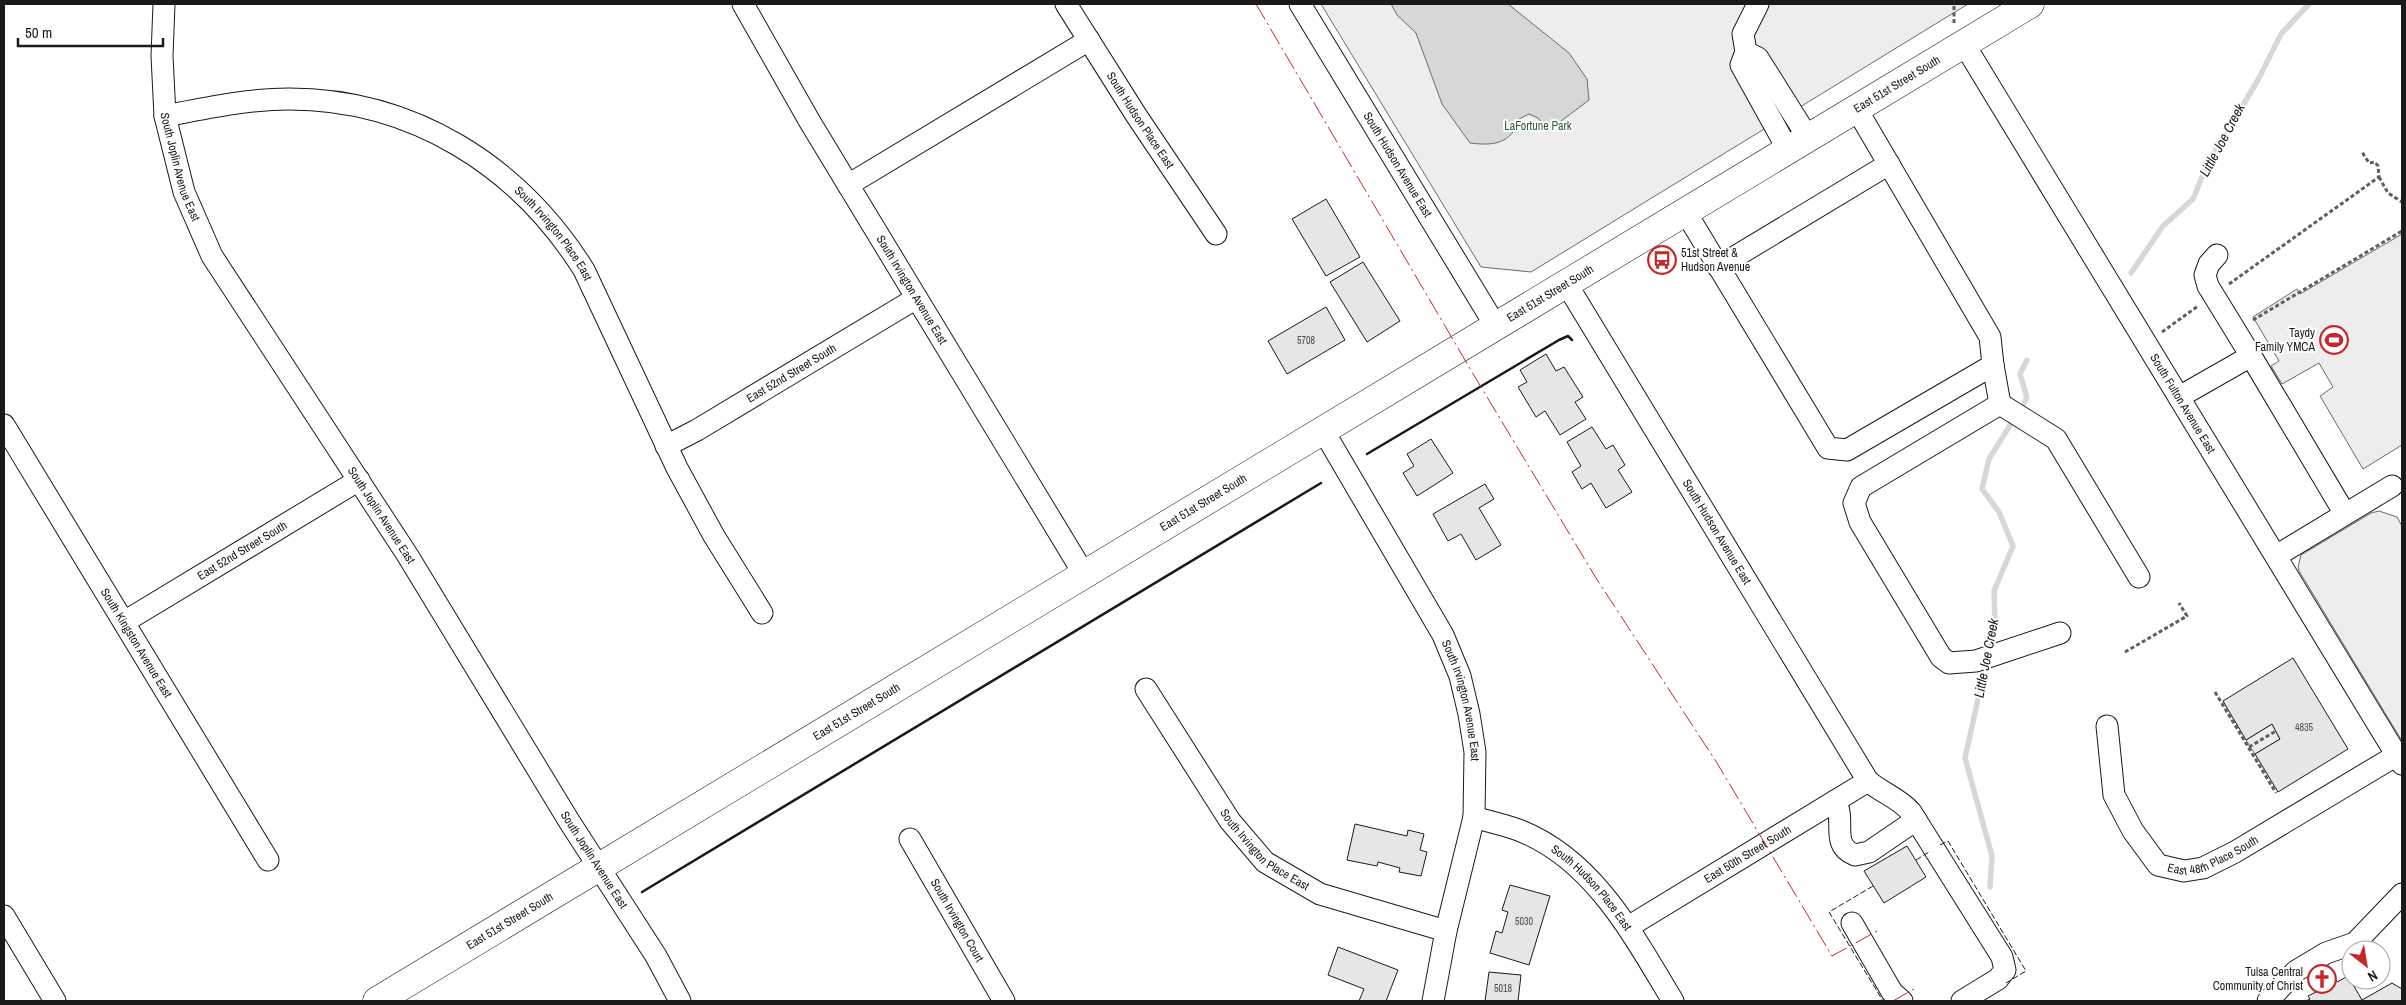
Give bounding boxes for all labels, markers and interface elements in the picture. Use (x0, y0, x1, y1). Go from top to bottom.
scale bar (18, 15, 162, 47)
text: 50 m (25, 22, 52, 43)
street label: East 51st Street South (1851, 52, 1943, 117)
street label: South Hudson Place East (1103, 69, 1178, 172)
water label: Little Joe Creek (2195, 99, 2249, 180)
street label: South Hudson Avenue East (1360, 109, 1436, 221)
street label: South Joplin Avenue East (157, 112, 204, 224)
park label: LaFortune Park (1504, 118, 1572, 134)
street label: South Irvington Place East (511, 183, 596, 283)
street label: South Irvington Avenue East (873, 232, 951, 348)
bus stop icon: 51st Street & Hudson Avenue (1647, 245, 1677, 275)
place label: 51st Street & Hudson Avenue (1681, 245, 1750, 275)
street label: East 51st Street South (1504, 261, 1597, 326)
place label: Taydy Family YMCA (2255, 325, 2315, 355)
sports icon: Taydy Family YMCA (2319, 325, 2349, 355)
house number: 5708 (1297, 334, 1316, 347)
street label: East 52nd Street South (744, 340, 839, 406)
street label: South Fulton Avenue East (2146, 351, 2219, 457)
street label: South Joplin Avenue East (344, 464, 419, 567)
street label: East 51st Street South (1157, 470, 1250, 535)
street label: South Hudson Avenue East (1679, 476, 1755, 588)
street label: East 52nd Street South (194, 517, 290, 584)
street label: South Kingston Avenue East (97, 585, 176, 701)
water label: Little Joe Creek (1969, 616, 2003, 699)
street label: South Irvington Avenue East (1438, 637, 1483, 761)
street label: East 51st Street South (810, 679, 903, 744)
house number: 4835 (2295, 721, 2314, 734)
street label: South Irvington Place East (1216, 806, 1312, 894)
street label: South Joplin Avenue East (557, 808, 631, 912)
street label: East 50th Street South (1701, 822, 1794, 887)
street label: East 48th Place South (2166, 832, 2261, 879)
street label: South Hudson Place East (1548, 841, 1636, 934)
street label: South Irvington Court (927, 876, 988, 965)
street label: East 51st Street South (463, 889, 556, 953)
house number: 5030 (1515, 915, 1534, 928)
north arrow (2341, 940, 2391, 990)
place label: Tulsa Central Community of Christ (2213, 964, 2303, 994)
church icon: Tulsa Central Community of Christ (2307, 964, 2337, 994)
text: N (2365, 966, 2381, 986)
house number: 5018 (1494, 982, 1513, 995)

